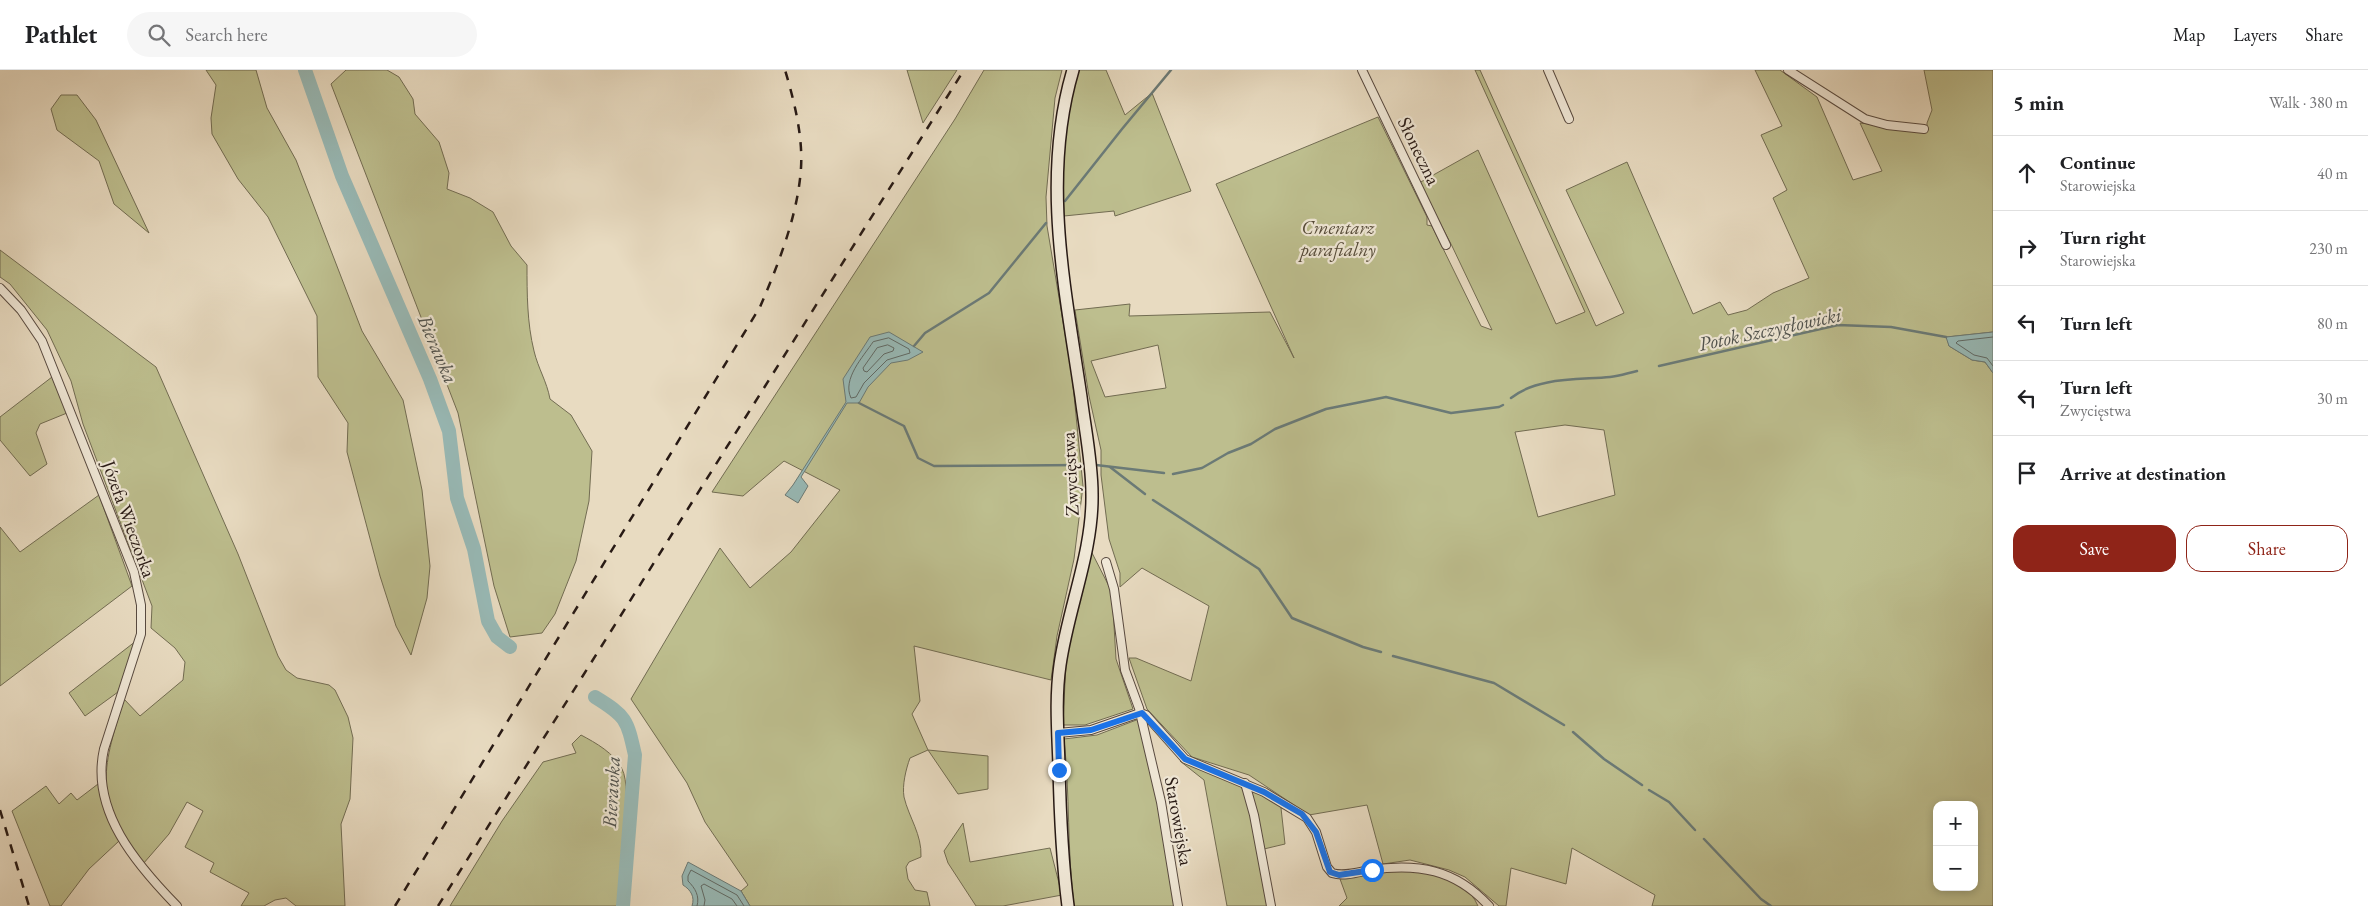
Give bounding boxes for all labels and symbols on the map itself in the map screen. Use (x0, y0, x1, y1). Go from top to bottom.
street label: Słoneczna (1392, 113, 1446, 190)
park label: Cmentarz parafialny (1297, 215, 1376, 262)
water label: Potok Szczygłowicki (1696, 301, 1845, 357)
water label: Bierawka (412, 310, 464, 387)
street label: Zwycięstwa (1055, 431, 1085, 517)
street label: Józefa Wieczorka (96, 455, 162, 581)
water label: Bierawka (596, 756, 626, 829)
route end (1048, 759, 1071, 782)
street label: Starowiejska (1159, 775, 1199, 868)
route start (1361, 859, 1384, 882)

